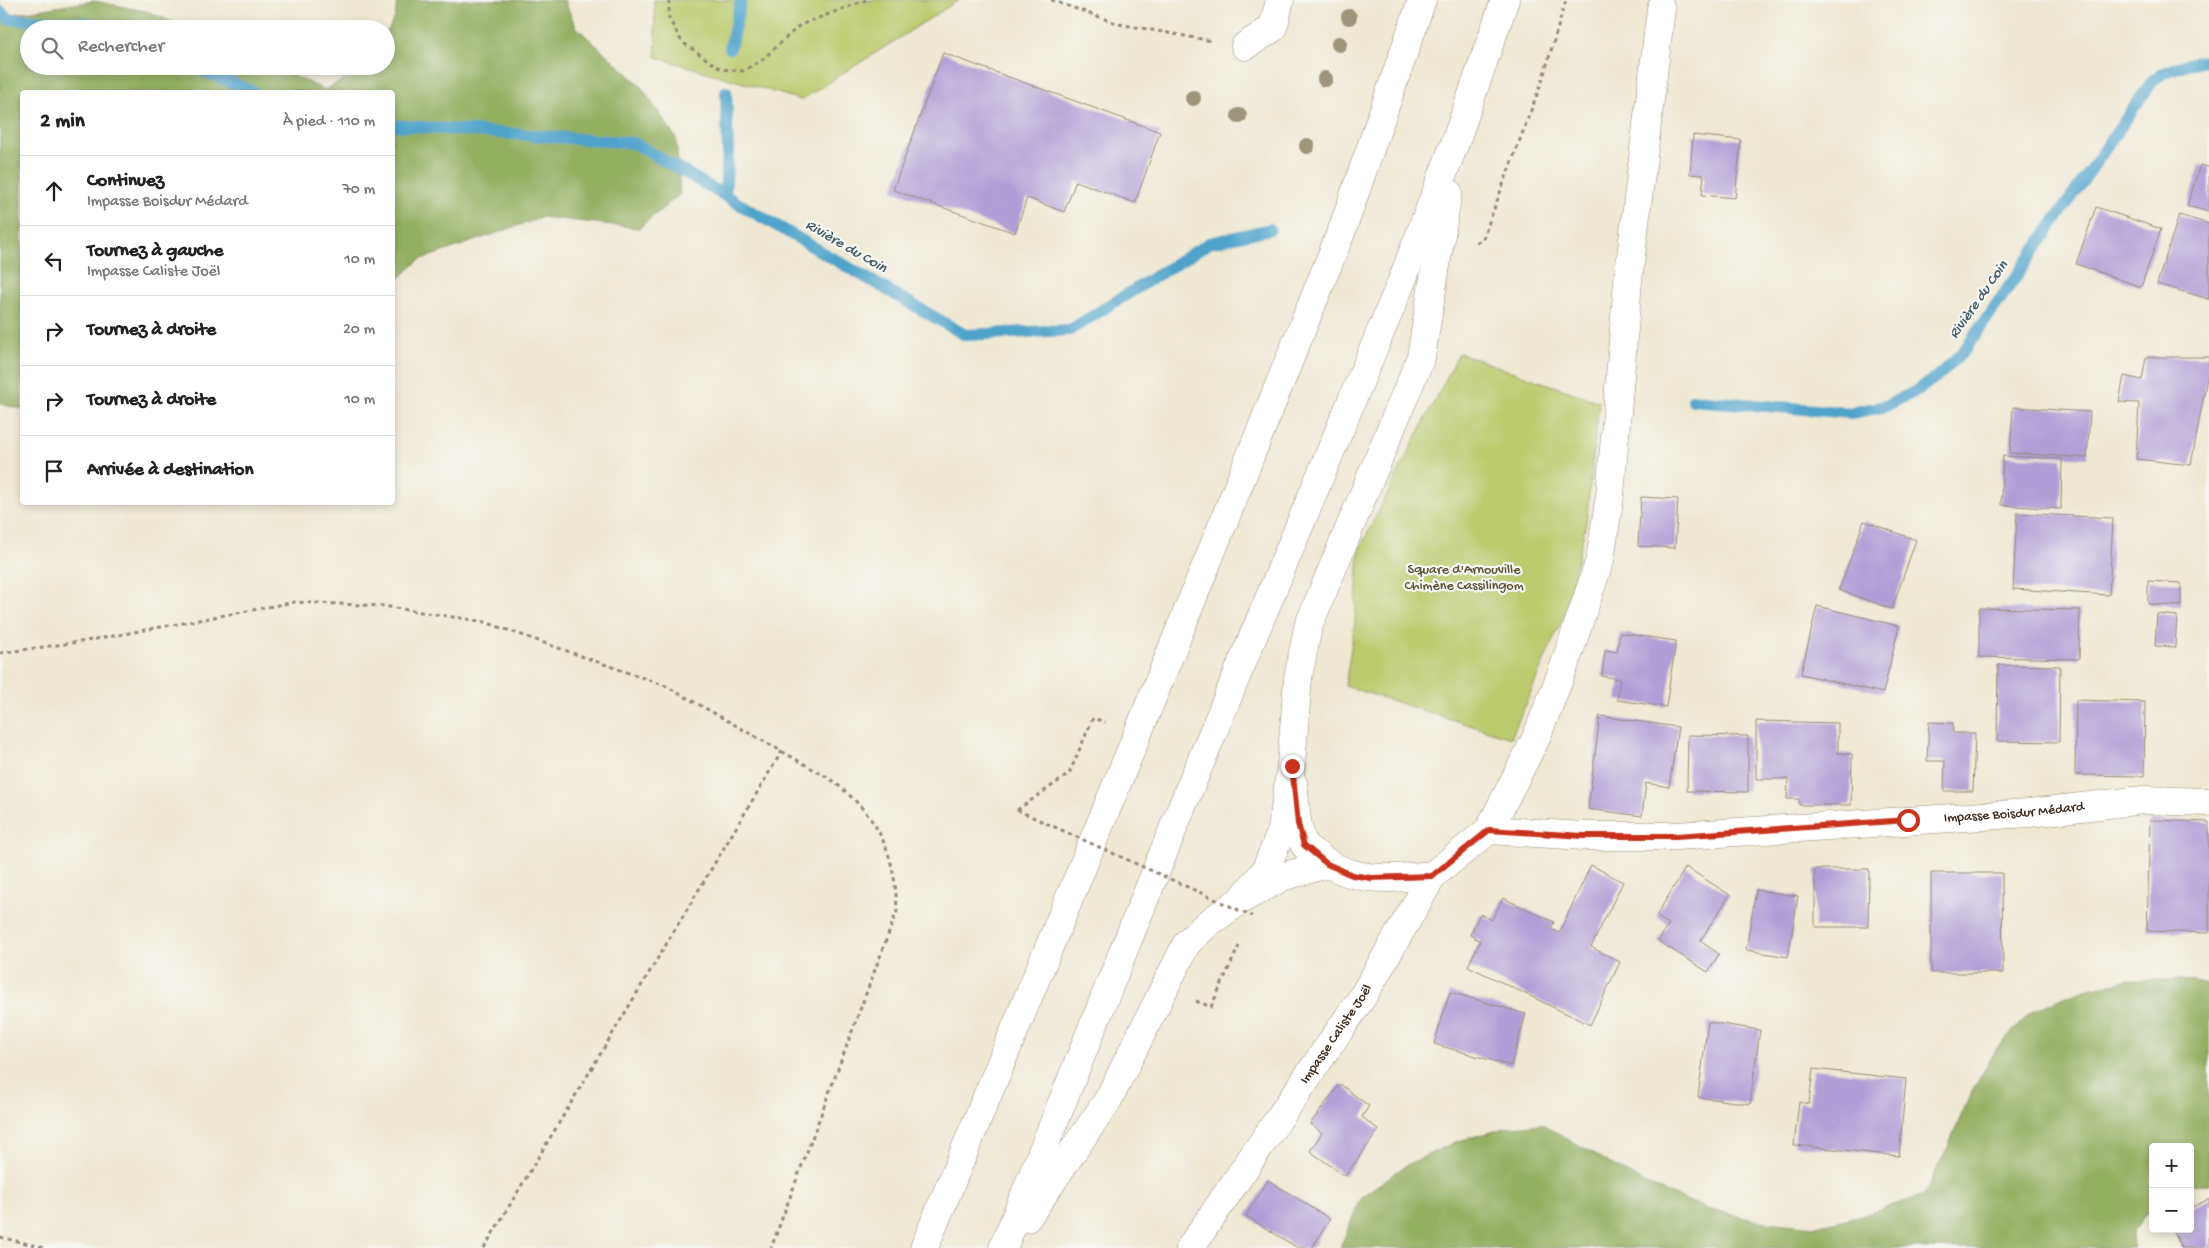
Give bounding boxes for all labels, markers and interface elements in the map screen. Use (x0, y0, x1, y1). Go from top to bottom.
search box (20, 20, 395, 75)
icon: search (38, 34, 66, 62)
text: Rechercher (78, 36, 164, 59)
text: 2 min (40, 110, 85, 135)
text: À pied · 110 m (283, 113, 375, 132)
text: Continuez (87, 170, 164, 193)
icon: ahead (40, 177, 68, 205)
text: 70 m (342, 181, 375, 200)
text: Impasse Boisdur Médard (87, 193, 248, 212)
water label: Rivière du Coin (802, 216, 891, 278)
text: Tournez à gauche (87, 240, 223, 263)
icon: left (40, 247, 68, 275)
text: 10 m (344, 251, 375, 270)
water label: Rivière du Coin (1946, 257, 2013, 342)
text: Impasse Caliste Joël (87, 263, 220, 282)
icon: right (40, 317, 68, 345)
text: Tournez à droite (87, 319, 216, 342)
text: 20 m (343, 321, 375, 340)
icon: right (40, 387, 68, 415)
text: Tournez à droite (87, 389, 216, 412)
text: 10 m (344, 391, 375, 410)
icon: arrive (40, 457, 68, 485)
text: Arrivée à destination (87, 459, 253, 482)
park label: Square d'Arnouville Chimène Cassilingom (1404, 562, 1524, 595)
route end (1281, 755, 1304, 778)
street label: Impasse Boisdur Médard (1943, 798, 2087, 827)
route start (1897, 809, 1920, 832)
street label: Impasse Caliste Joël (1297, 982, 1376, 1087)
map controls (2149, 1143, 2194, 1233)
button: + (2149, 1143, 2194, 1188)
button: − (2149, 1188, 2194, 1233)

